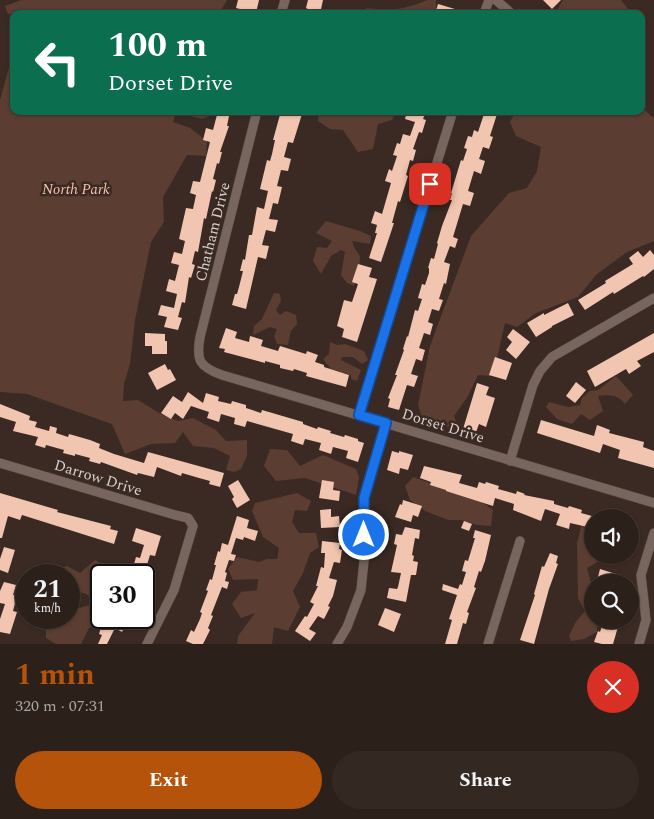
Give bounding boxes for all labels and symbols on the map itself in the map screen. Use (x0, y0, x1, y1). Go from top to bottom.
pin (409, 163, 451, 205)
park label: North Park (42, 178, 110, 201)
street label: Chatham Drive (190, 180, 236, 284)
street label: Dorset Drive (399, 403, 487, 449)
street label: Darrow Drive (51, 454, 145, 502)
position arrow (337, 508, 389, 560)
speed limit sign: 30 (90, 564, 155, 629)

